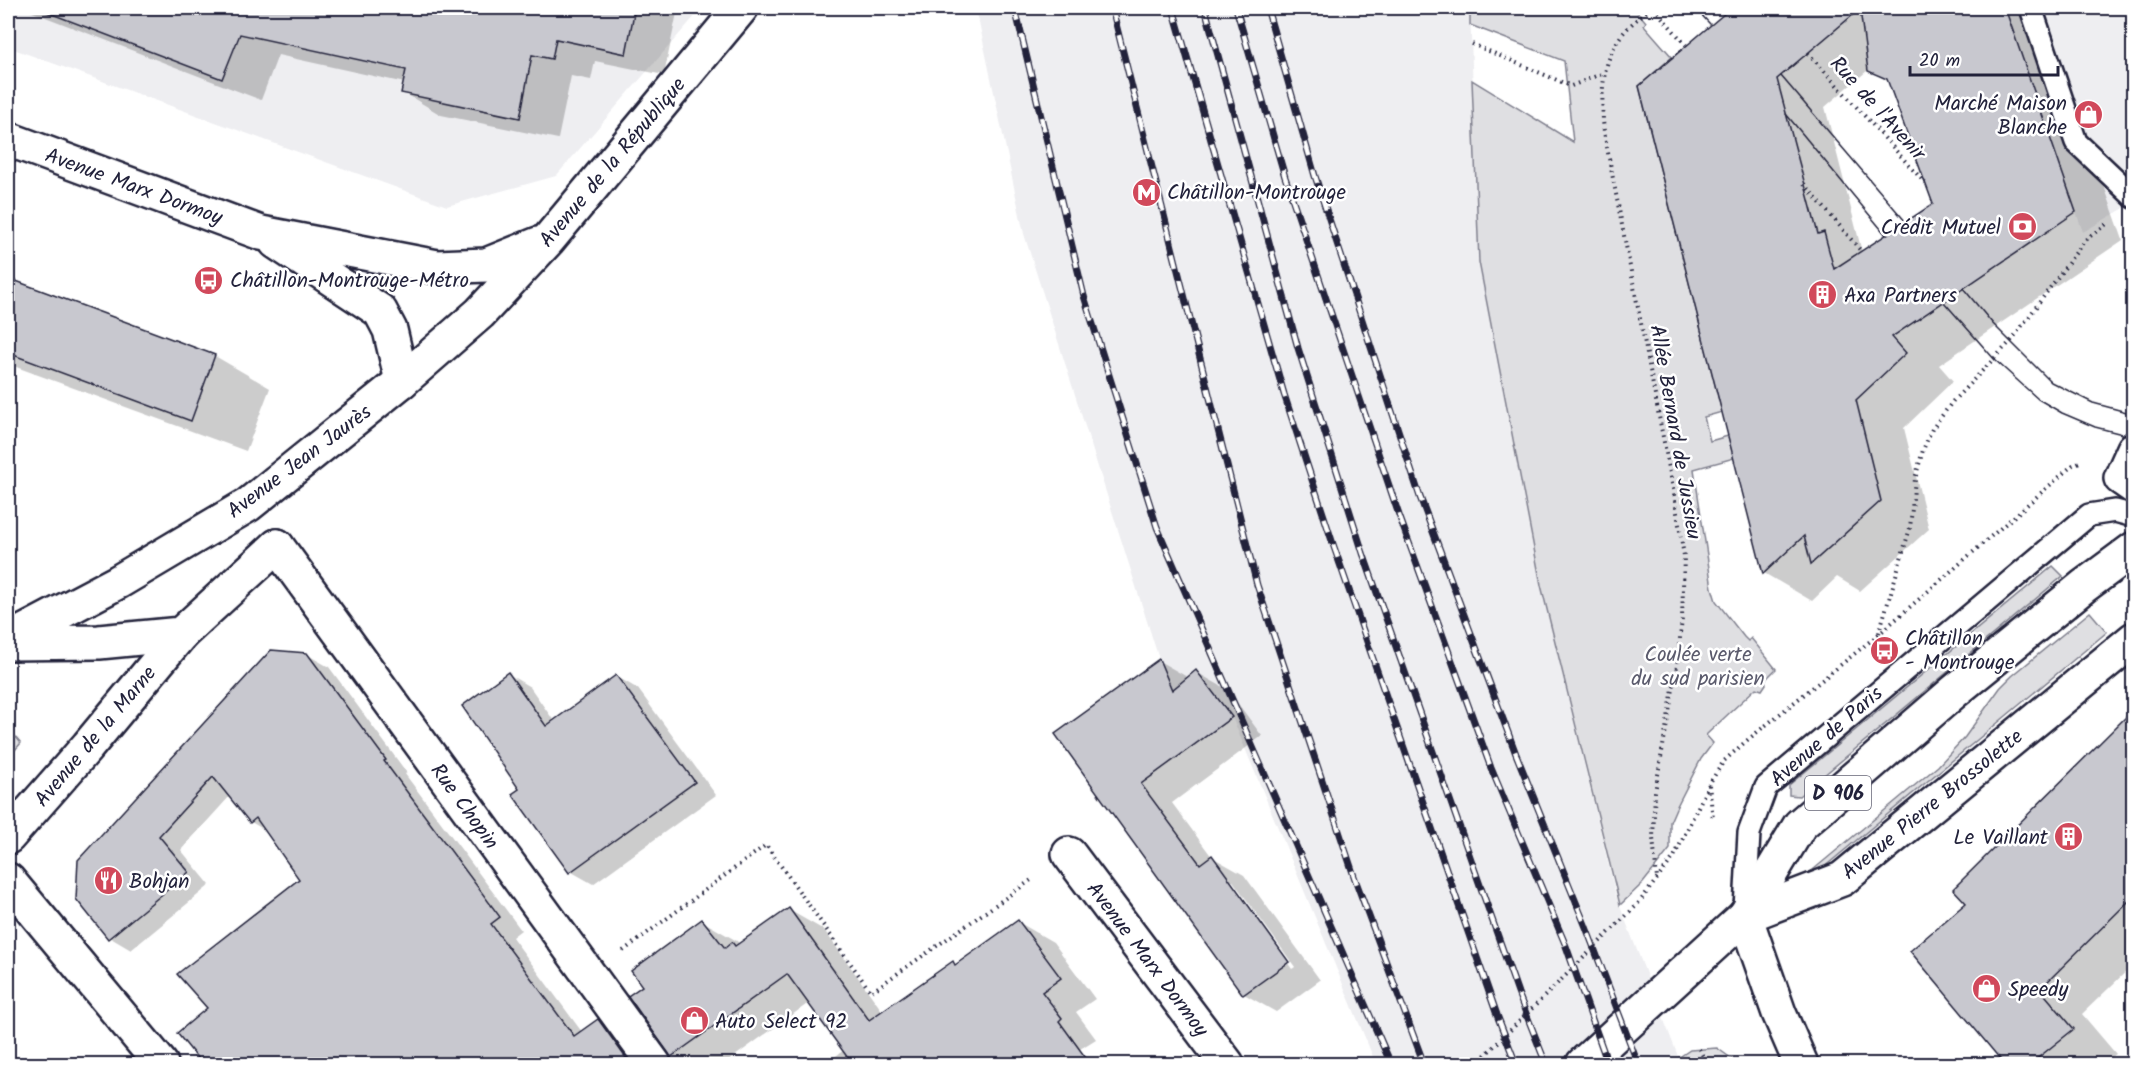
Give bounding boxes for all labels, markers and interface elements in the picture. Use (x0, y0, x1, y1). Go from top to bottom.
scale bar (1910, 39, 2058, 77)
text: 20 m (1919, 47, 1960, 76)
street label: Rue de l'Avenir (1821, 49, 1934, 169)
street label: Avenue de la République (532, 70, 695, 256)
place label: Marché Maison Blanche (1934, 88, 2068, 145)
shop icon: Marché Maison Blanche (2072, 99, 2104, 131)
street label: Avenue Marx Dormoy (40, 140, 227, 235)
metro station icon: Châtillon-Montrouge (1130, 176, 1162, 208)
place label: Châtillon-Montrouge (1167, 177, 1346, 210)
bank icon: Crédit Mutuel (2006, 211, 2038, 243)
place label: Crédit Mutuel (1881, 212, 2001, 245)
bus stop icon: Châtillon-Montrouge-Métro (193, 264, 225, 296)
place label: Châtillon-Montrouge-Métro (230, 265, 469, 298)
building icon: Axa Partners (1807, 279, 1839, 311)
place label: Axa Partners (1844, 280, 1957, 313)
street label: Allée Bernard de Jussieu (1639, 322, 1710, 542)
street label: Avenue Jean Jaurès (221, 397, 379, 528)
place label: Châtillon - Montrouge (1905, 623, 2015, 680)
bus stop icon: Châtillon - Montrouge (1868, 634, 1900, 666)
park label: Coulée verte du sud parisien (1631, 639, 1765, 696)
street label: Avenue de la Marne (27, 659, 166, 815)
street label: Avenue de Paris (1763, 678, 1891, 796)
street label: Avenue Pierre Brossolette (1835, 721, 2031, 889)
street label: Rue Chopin (421, 757, 506, 857)
road number: D 906 (1805, 776, 1871, 810)
building icon: Le Vaillant (2053, 821, 2085, 853)
place label: Le Vaillant (1953, 822, 2049, 855)
restaurant icon: Bohjan (92, 865, 124, 897)
place label: Bohjan (129, 866, 190, 899)
street label: Avenue Marx Dormoy (1077, 875, 1216, 1045)
shop icon: Speedy (1971, 973, 2003, 1005)
place label: Speedy (2008, 974, 2069, 1007)
shop icon: Auto Select 92 (678, 1005, 710, 1037)
place label: Auto Select 92 (715, 1006, 847, 1039)

